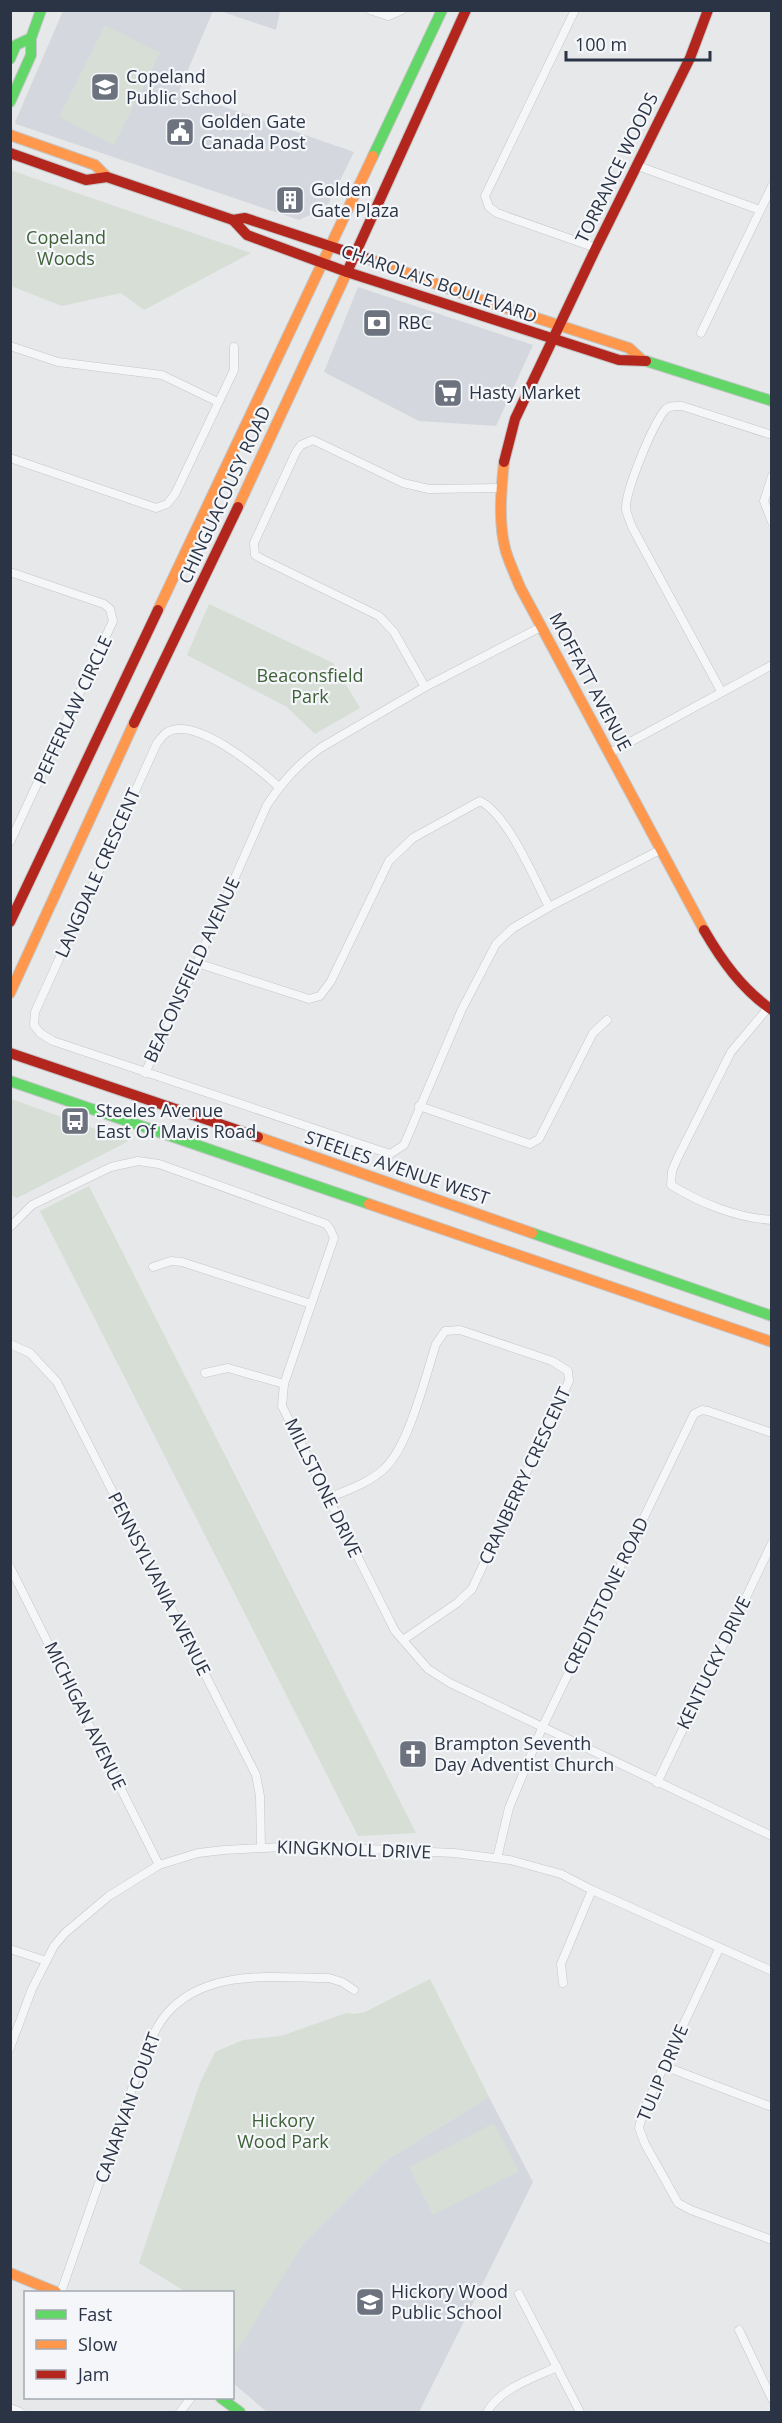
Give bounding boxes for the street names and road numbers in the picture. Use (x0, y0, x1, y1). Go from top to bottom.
street label: TORRANCE WOODS (569, 88, 663, 247)
street label: CHAROLAIS BOULEVARD (338, 238, 541, 328)
street label: CHINGUACOUSY ROAD (172, 402, 276, 587)
street label: MOFFATT AVENUE (544, 608, 637, 755)
street label: PEFFERLAW CIRCLE (27, 632, 117, 788)
street label: LANGDALE CRESCENT (49, 784, 145, 961)
street label: BEACONSFIELD AVENUE (138, 873, 245, 1066)
street label: STEELES AVENUE WEST (302, 1124, 493, 1210)
street label: CRANBERRY CRESCENT (472, 1383, 576, 1568)
street label: MILLSTONE DRIVE (280, 1414, 368, 1561)
street label: PENNSYLVANIA AVENUE (103, 1488, 217, 1679)
street label: CREDITSTONE ROAD (557, 1513, 654, 1678)
street label: KENTUCKY DRIVE (671, 1592, 756, 1733)
street label: MICHIGAN AVENUE (40, 1637, 132, 1794)
street label: KINGKNOLL DRIVE (276, 1834, 432, 1864)
street label: TULIP DRIVE (631, 2021, 693, 2125)
street label: CANARVAN COURT (89, 2029, 165, 2186)

